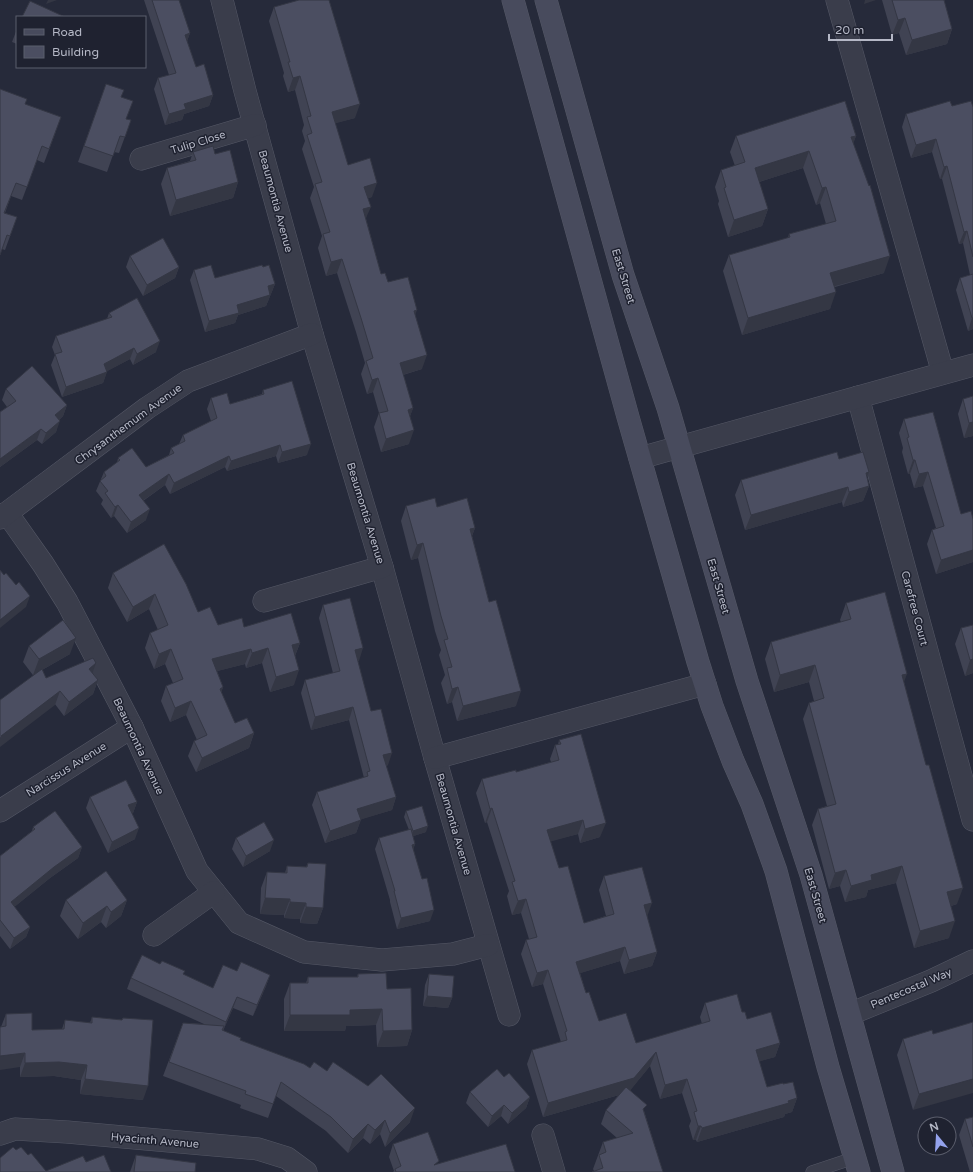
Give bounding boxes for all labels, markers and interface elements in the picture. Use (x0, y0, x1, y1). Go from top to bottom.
legend (16, 16, 146, 68)
scale bar (829, 16, 892, 42)
text: 20 m (835, 23, 864, 37)
text: Road (52, 25, 82, 39)
text: Building (52, 45, 99, 59)
street label: Tulip Close (169, 128, 227, 157)
street label: Beaumontia Avenue (256, 149, 295, 254)
street label: East Street (609, 247, 638, 305)
street label: Chrysanthemum Avenue (72, 381, 184, 467)
street label: Beaumontia Avenue (344, 461, 387, 565)
street label: East Street (704, 557, 733, 615)
street label: Carefree Court (898, 569, 931, 647)
street label: Beaumontia Avenue (110, 696, 167, 797)
street label: Narcissus Avenue (24, 739, 109, 799)
street label: Beaumontia Avenue (433, 772, 474, 877)
street label: East Street (801, 866, 830, 924)
street label: Pentecostal Way (869, 965, 954, 1011)
north arrow (917, 1116, 957, 1156)
text: N (928, 1119, 940, 1135)
street label: Hyacinth Avenue (110, 1130, 200, 1151)

